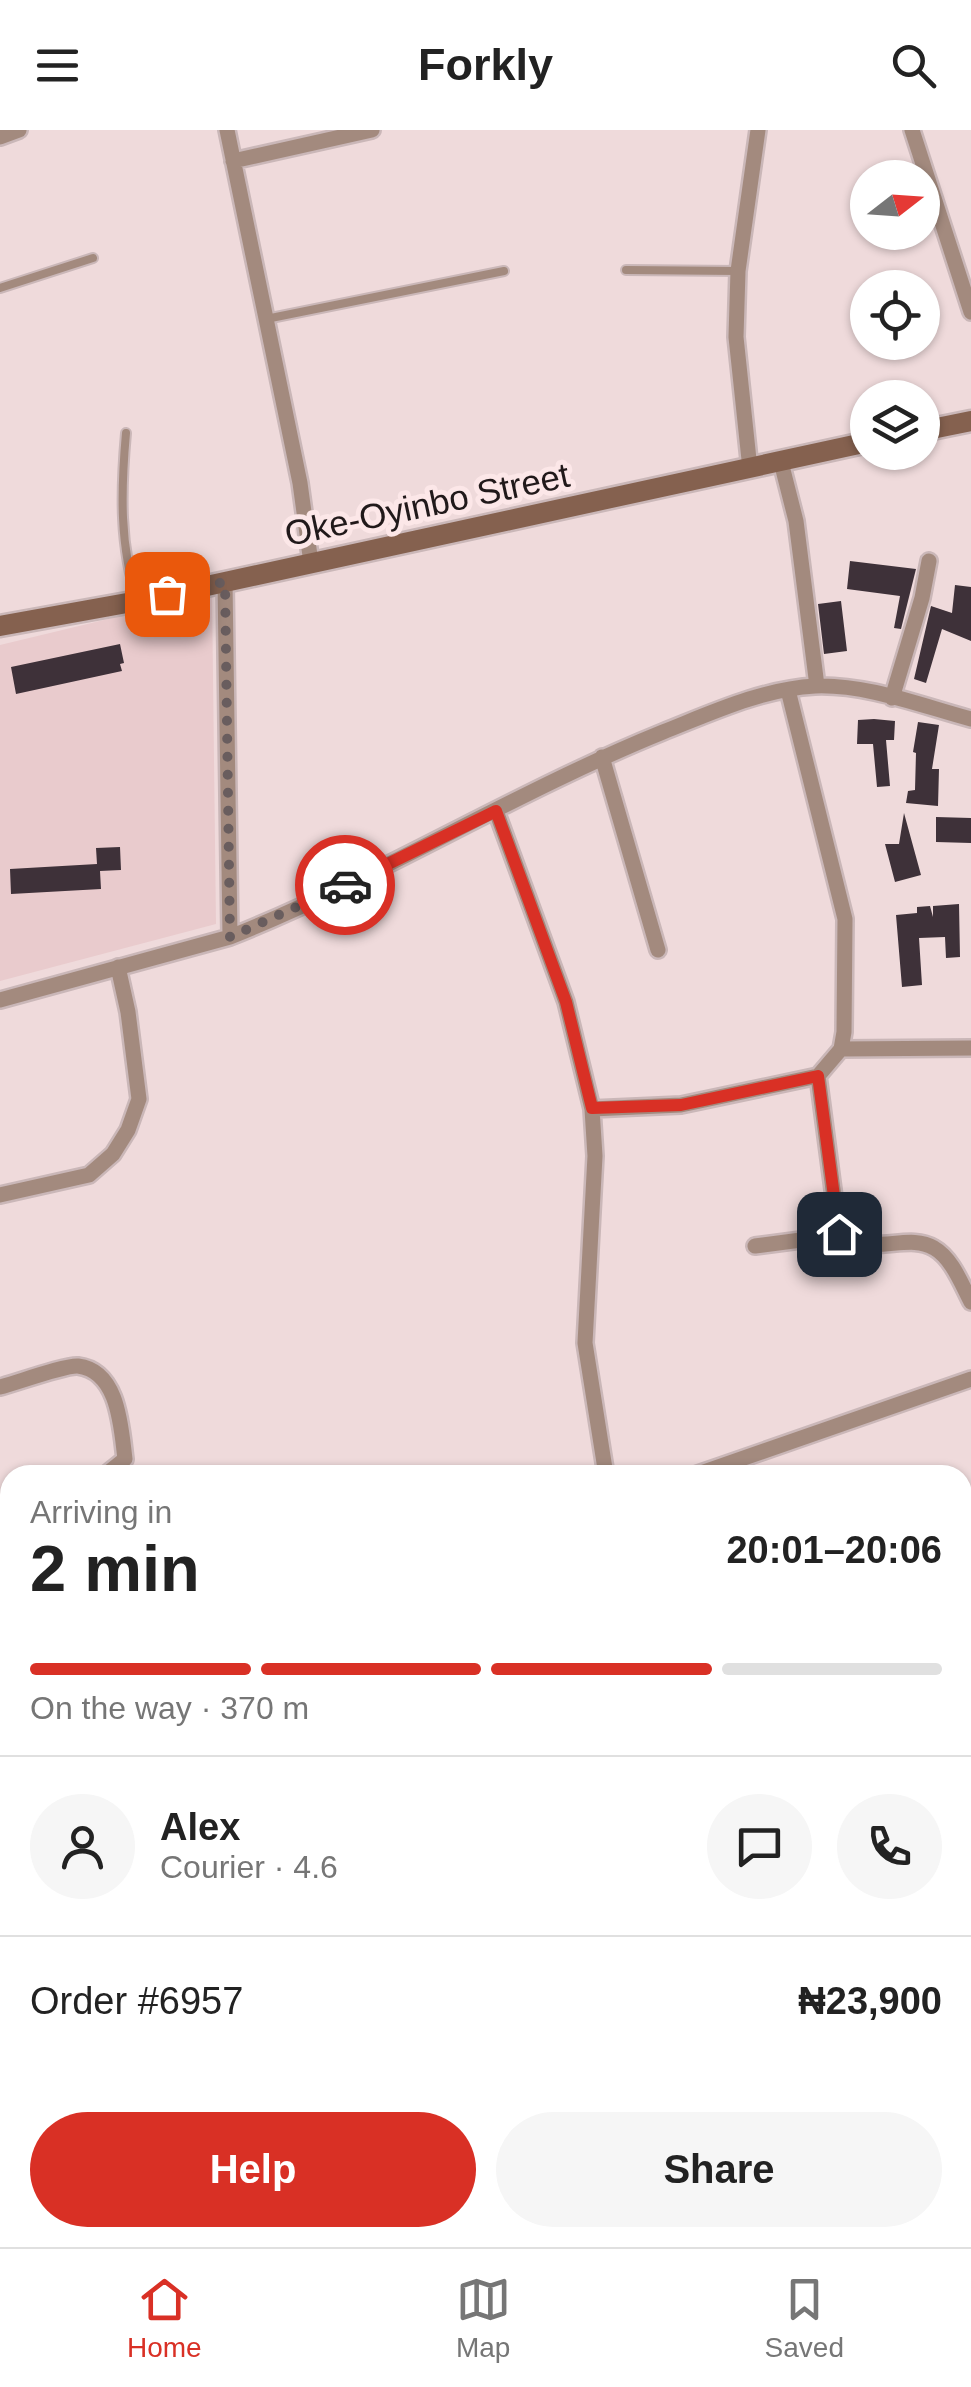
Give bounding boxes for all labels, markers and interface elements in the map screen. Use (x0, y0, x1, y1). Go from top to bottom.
icon: menu (30, 38, 85, 93)
icon: search (886, 38, 941, 93)
text: Forkly (418, 39, 553, 90)
north arrow (850, 160, 940, 250)
map controls (850, 160, 940, 470)
button: locate (850, 270, 940, 360)
button: layers (850, 380, 940, 470)
street label: Oke-Oyinbo Street (281, 455, 573, 553)
pin (125, 552, 210, 637)
icon: bag (140, 567, 195, 622)
courier (295, 835, 395, 935)
icon: car (318, 858, 373, 913)
pin (797, 1192, 882, 1277)
icon: home (812, 1207, 867, 1262)
text: Arriving in (30, 1494, 172, 1530)
text: 20:01–20:06 (726, 1529, 942, 1571)
text: 2 min (30, 1532, 200, 1605)
text: On the way · 370 m (30, 1690, 309, 1726)
button: person (30, 1794, 135, 1899)
button: chat (707, 1794, 812, 1899)
button: phone (837, 1794, 942, 1899)
text: Alex (160, 1806, 240, 1848)
text: Courier · 4.6 (160, 1849, 338, 1885)
text: Order #6957 (30, 1980, 243, 2022)
text: ₦23,900 (798, 1980, 942, 2022)
button: Help (30, 2112, 476, 2227)
button: Share (496, 2112, 942, 2227)
tab: Home (127, 2272, 202, 2364)
tab: Map (456, 2272, 511, 2364)
tab: Saved (765, 2272, 844, 2364)

